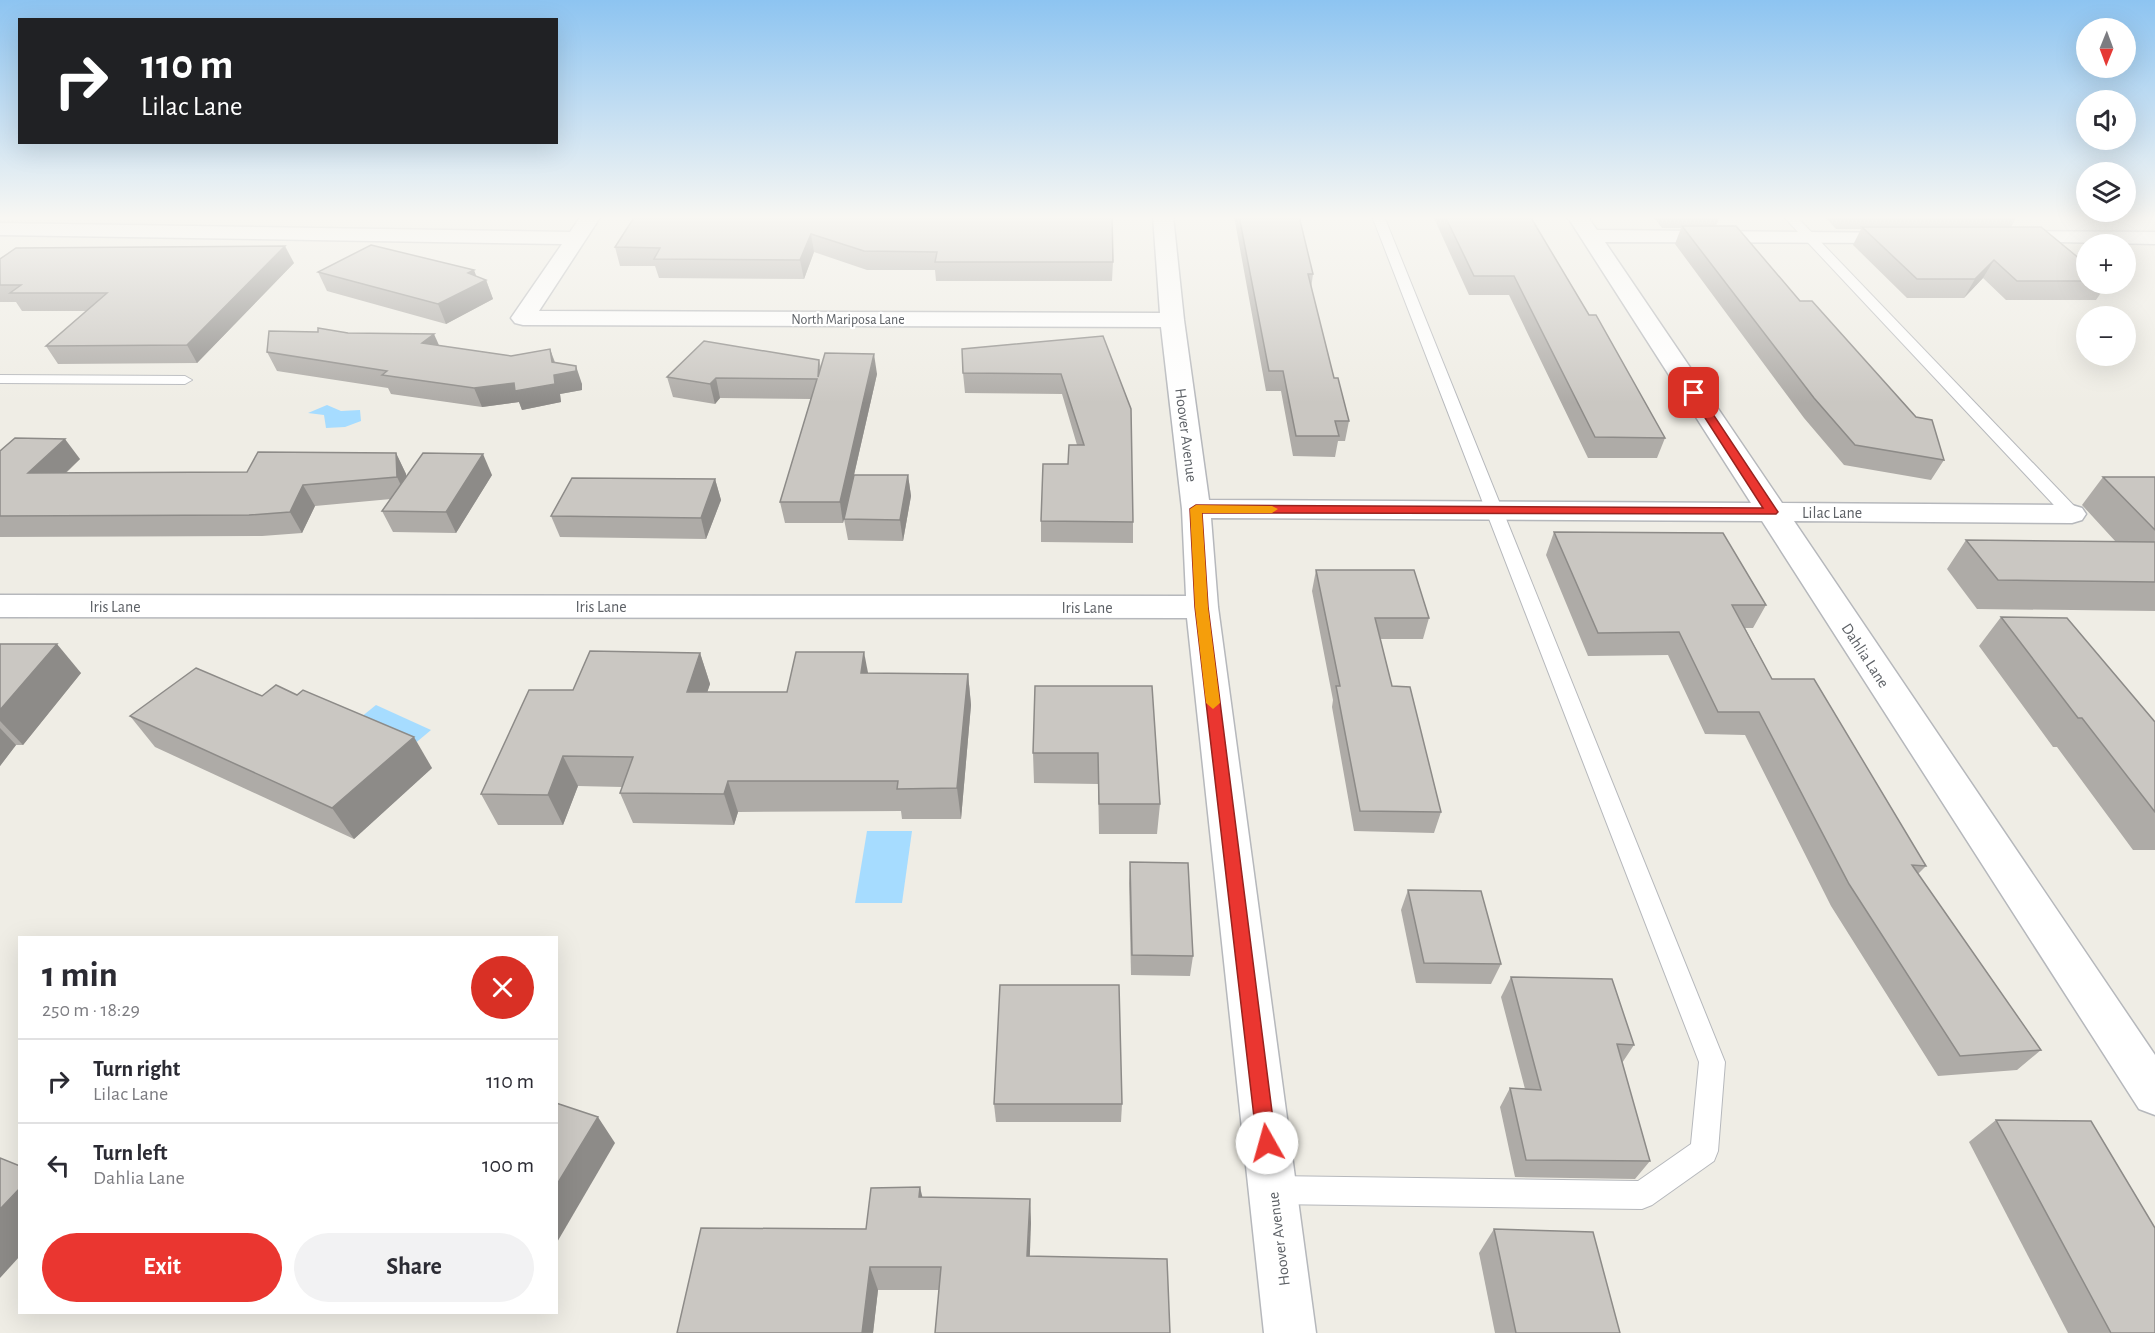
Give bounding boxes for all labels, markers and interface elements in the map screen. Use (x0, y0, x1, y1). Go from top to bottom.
north arrow (2076, 18, 2136, 78)
map controls (2076, 18, 2136, 366)
icon: right (42, 42, 120, 120)
text: 110 m (141, 44, 233, 86)
button: sound (2076, 90, 2136, 150)
text: Lilac Lane (141, 93, 243, 120)
button: layers (2076, 162, 2136, 222)
button: + (2076, 234, 2136, 294)
button: − (2076, 306, 2136, 366)
street label: North Mariposa Lane (791, 313, 905, 327)
pin (1668, 367, 1719, 418)
icon: arrive (1677, 376, 1710, 409)
street label: Hoover Avenue (1172, 387, 1200, 483)
street label: Lilac Lane (1802, 505, 1862, 521)
street label: Iris Lane (89, 599, 141, 615)
street label: Iris Lane (575, 599, 627, 615)
street label: Iris Lane (1061, 600, 1113, 616)
street label: Dahlia Lane (1838, 620, 1892, 691)
button: close (471, 956, 534, 1019)
text: 1 min (42, 957, 118, 993)
text: 250 m · 18:29 (42, 1000, 140, 1020)
text: Turn right (93, 1058, 180, 1080)
icon: right (42, 1065, 75, 1098)
text: 110 m (486, 1070, 534, 1092)
text: Lilac Lane (93, 1084, 168, 1104)
position arrow (1235, 1111, 1299, 1175)
text: Turn left (93, 1142, 167, 1164)
icon: left (42, 1149, 75, 1182)
text: 100 m (482, 1154, 534, 1176)
text: Dahlia Lane (93, 1168, 185, 1188)
street label: Hoover Avenue (1265, 1191, 1293, 1287)
button: Exit (42, 1233, 282, 1302)
button: Share (294, 1233, 534, 1302)

